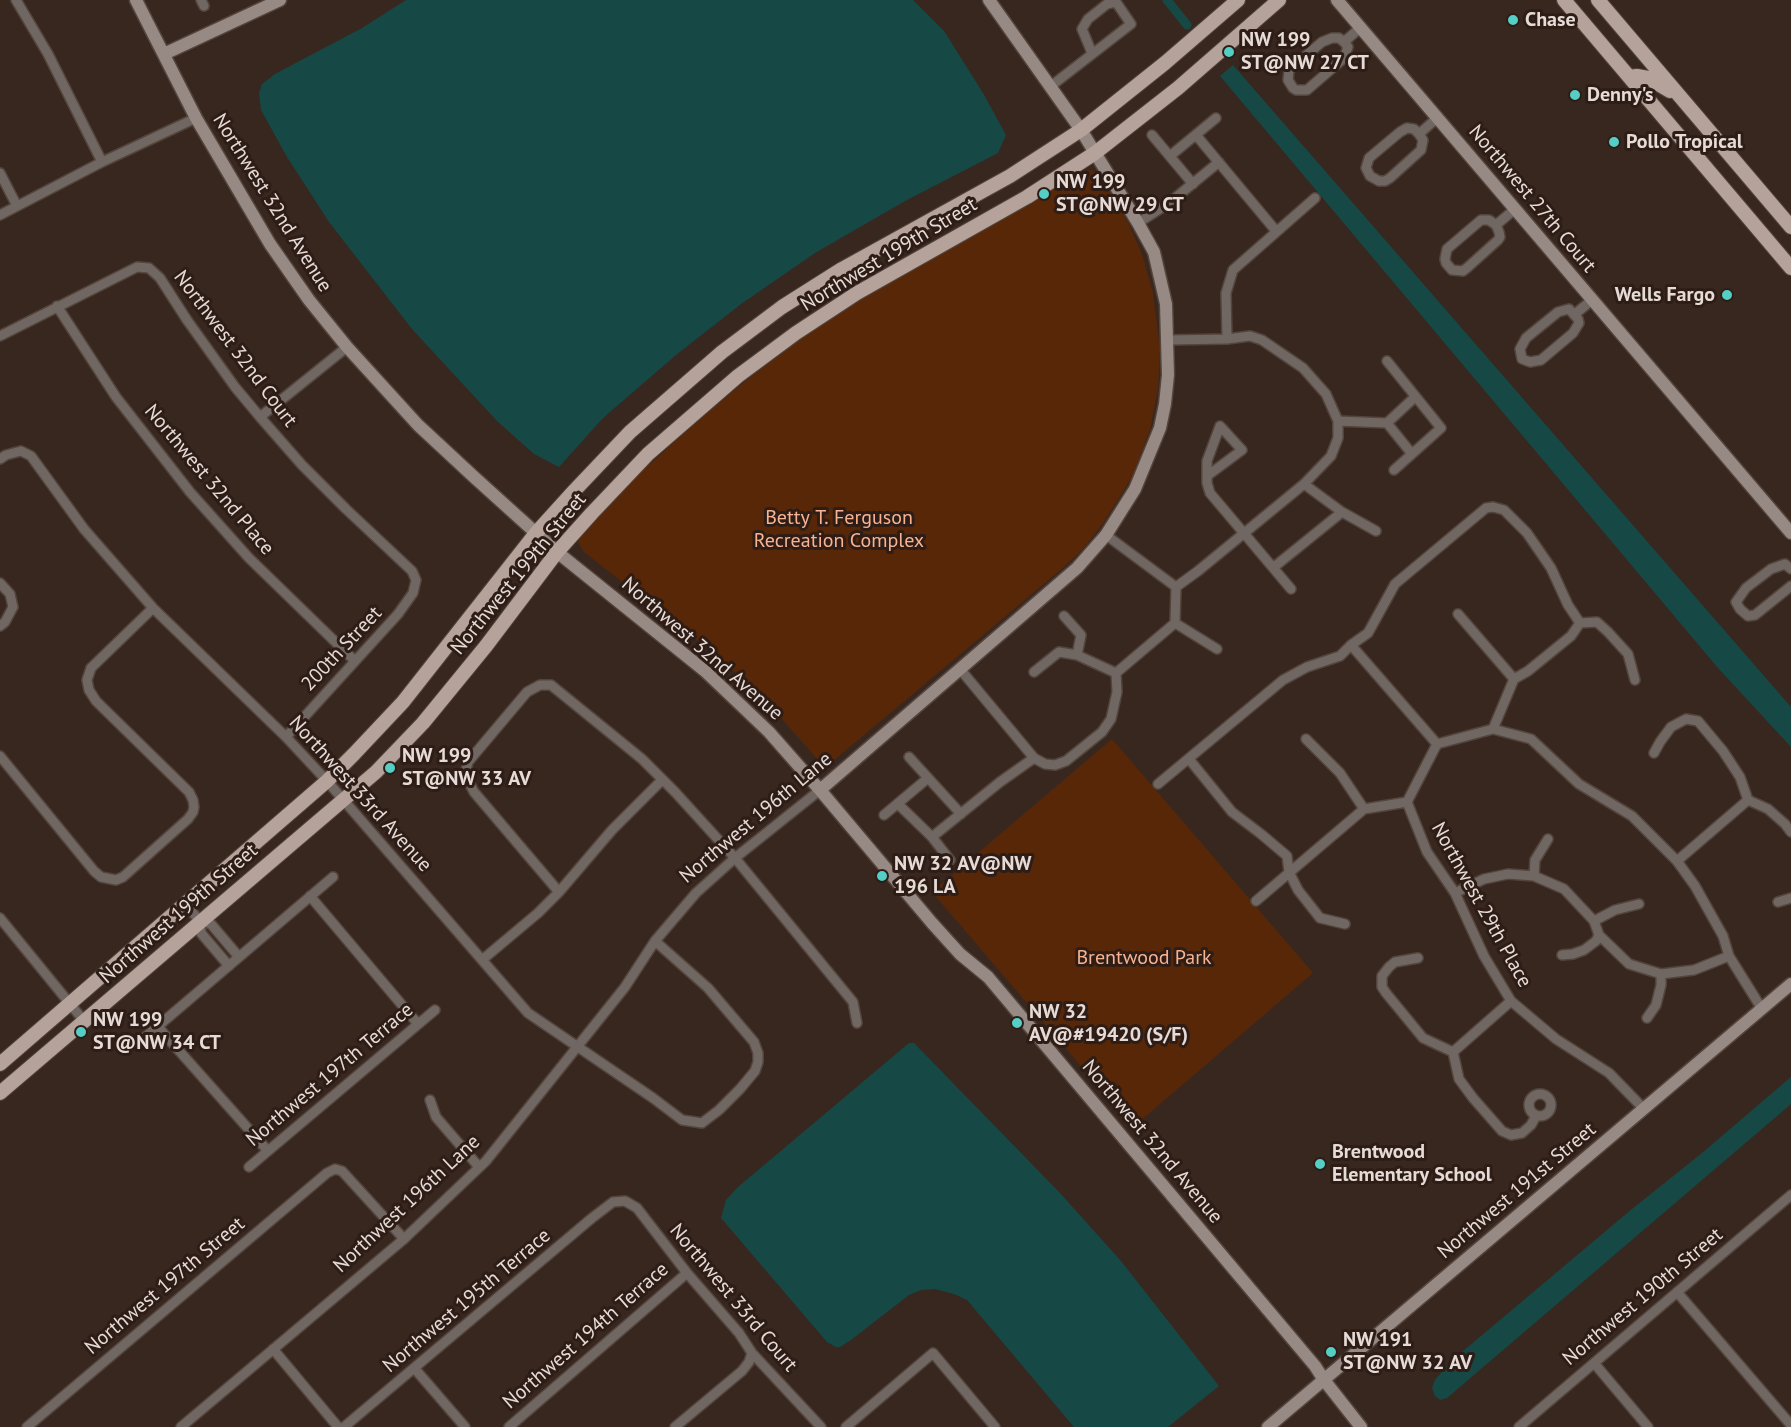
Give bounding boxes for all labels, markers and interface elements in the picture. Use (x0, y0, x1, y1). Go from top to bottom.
place label: Chase (1525, 8, 1576, 32)
marker: Chase (1506, 13, 1520, 27)
place label: NW 199 ST@NW 27 CT (1241, 28, 1369, 75)
marker: NW 199 ST@NW 27 CT (1222, 45, 1236, 59)
place label: Denny's (1587, 83, 1654, 107)
marker: Denny's (1568, 88, 1582, 102)
street label: Northwest 32nd Avenue (207, 109, 337, 297)
street label: Northwest 27th Court (1463, 120, 1601, 278)
place label: Pollo Tropical (1626, 130, 1743, 154)
marker: Pollo Tropical (1607, 135, 1621, 149)
place label: NW 199 ST@NW 29 CT (1056, 170, 1184, 217)
marker: NW 199 ST@NW 29 CT (1037, 187, 1051, 201)
street label: Northwest 199th Street (797, 193, 981, 317)
street label: Northwest 32nd Court (168, 266, 302, 432)
place label: Wells Fargo (1615, 283, 1715, 307)
marker: Wells Fargo (1720, 288, 1734, 302)
street label: Northwest 32nd Place (139, 400, 279, 560)
street label: Northwest 199th Street (446, 488, 592, 660)
park label: Betty T. Ferguson Recreation Complex (754, 506, 924, 553)
street label: Northwest 32nd Avenue (616, 572, 788, 726)
street label: 200th Street (297, 602, 387, 696)
street label: Northwest 33rd Avenue (284, 711, 436, 877)
place label: NW 199 ST@NW 33 AV (402, 744, 531, 791)
street label: Northwest 196th Lane (675, 747, 837, 889)
marker: NW 199 ST@NW 33 AV (383, 761, 397, 775)
street label: Northwest 29th Place (1426, 818, 1536, 992)
street label: Northwest 199th Street (95, 839, 263, 989)
place label: NW 32 AV@NW 196 LA (894, 852, 1032, 899)
marker: NW 32 AV@NW 196 LA (875, 869, 889, 883)
park label: Brentwood Park (1076, 946, 1212, 970)
street label: Northwest 197th Terrace (242, 998, 418, 1152)
place label: NW 32 AV@#19420 (S/F) (1029, 1000, 1188, 1047)
place label: NW 199 ST@NW 34 CT (93, 1008, 221, 1055)
marker: NW 32 AV@#19420 (S/F) (1010, 1016, 1024, 1030)
marker: NW 199 ST@NW 34 CT (74, 1025, 88, 1039)
street label: Northwest 32nd Avenue (1077, 1055, 1227, 1229)
street label: Northwest 191st Street (1433, 1118, 1601, 1264)
street label: Northwest 196th Lane (329, 1130, 485, 1278)
place label: Brentwood Elementary School (1332, 1140, 1492, 1187)
marker: Brentwood Elementary School (1313, 1157, 1327, 1171)
street label: Northwest 197th Street (80, 1212, 250, 1360)
street label: Northwest 33rd Court (664, 1219, 802, 1377)
street label: Northwest 190th Street (1558, 1223, 1728, 1371)
street label: Northwest 195th Terrace (378, 1224, 556, 1378)
street label: Northwest 194th Terrace (498, 1258, 674, 1414)
place label: NW 191 ST@NW 32 AV (1343, 1328, 1472, 1375)
marker: NW 191 ST@NW 32 AV (1324, 1345, 1338, 1359)

